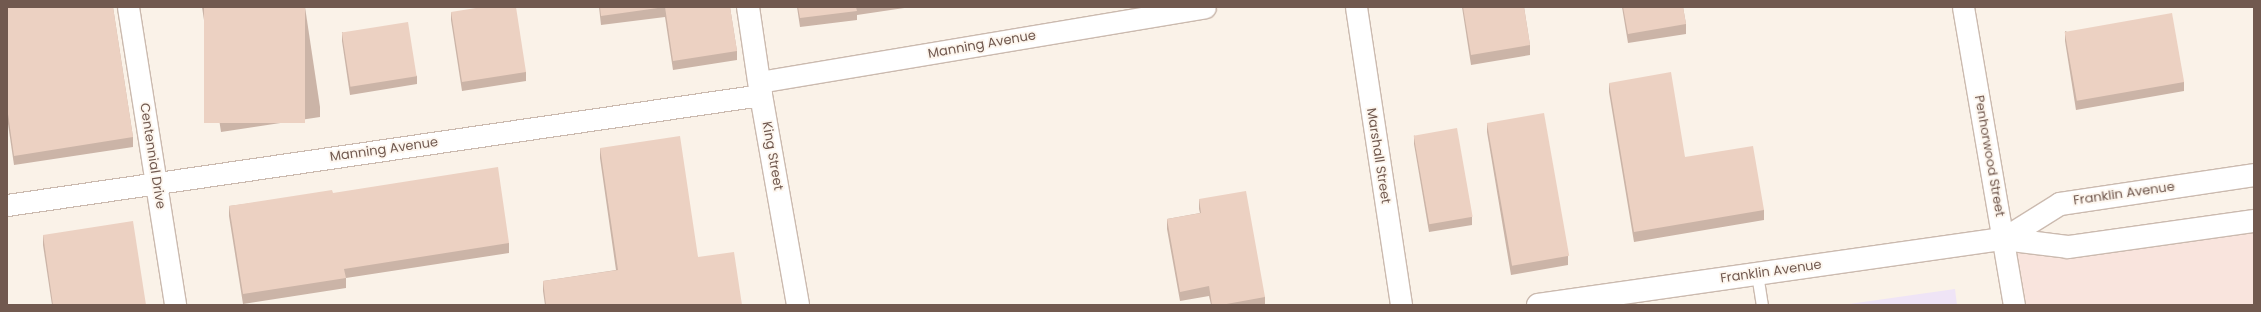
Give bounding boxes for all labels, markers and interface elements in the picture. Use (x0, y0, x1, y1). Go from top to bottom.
street label: Manning Avenue (927, 28, 1037, 62)
street label: Penhorwood Street (1971, 94, 2007, 218)
street label: Centennial Drive (136, 102, 168, 210)
street label: Marshall Street (1363, 107, 1393, 205)
street label: King Street (758, 120, 786, 192)
street label: Manning Avenue (329, 135, 439, 165)
street label: Franklin Avenue (2072, 179, 2176, 209)
street label: Franklin Avenue (1719, 257, 1823, 287)

